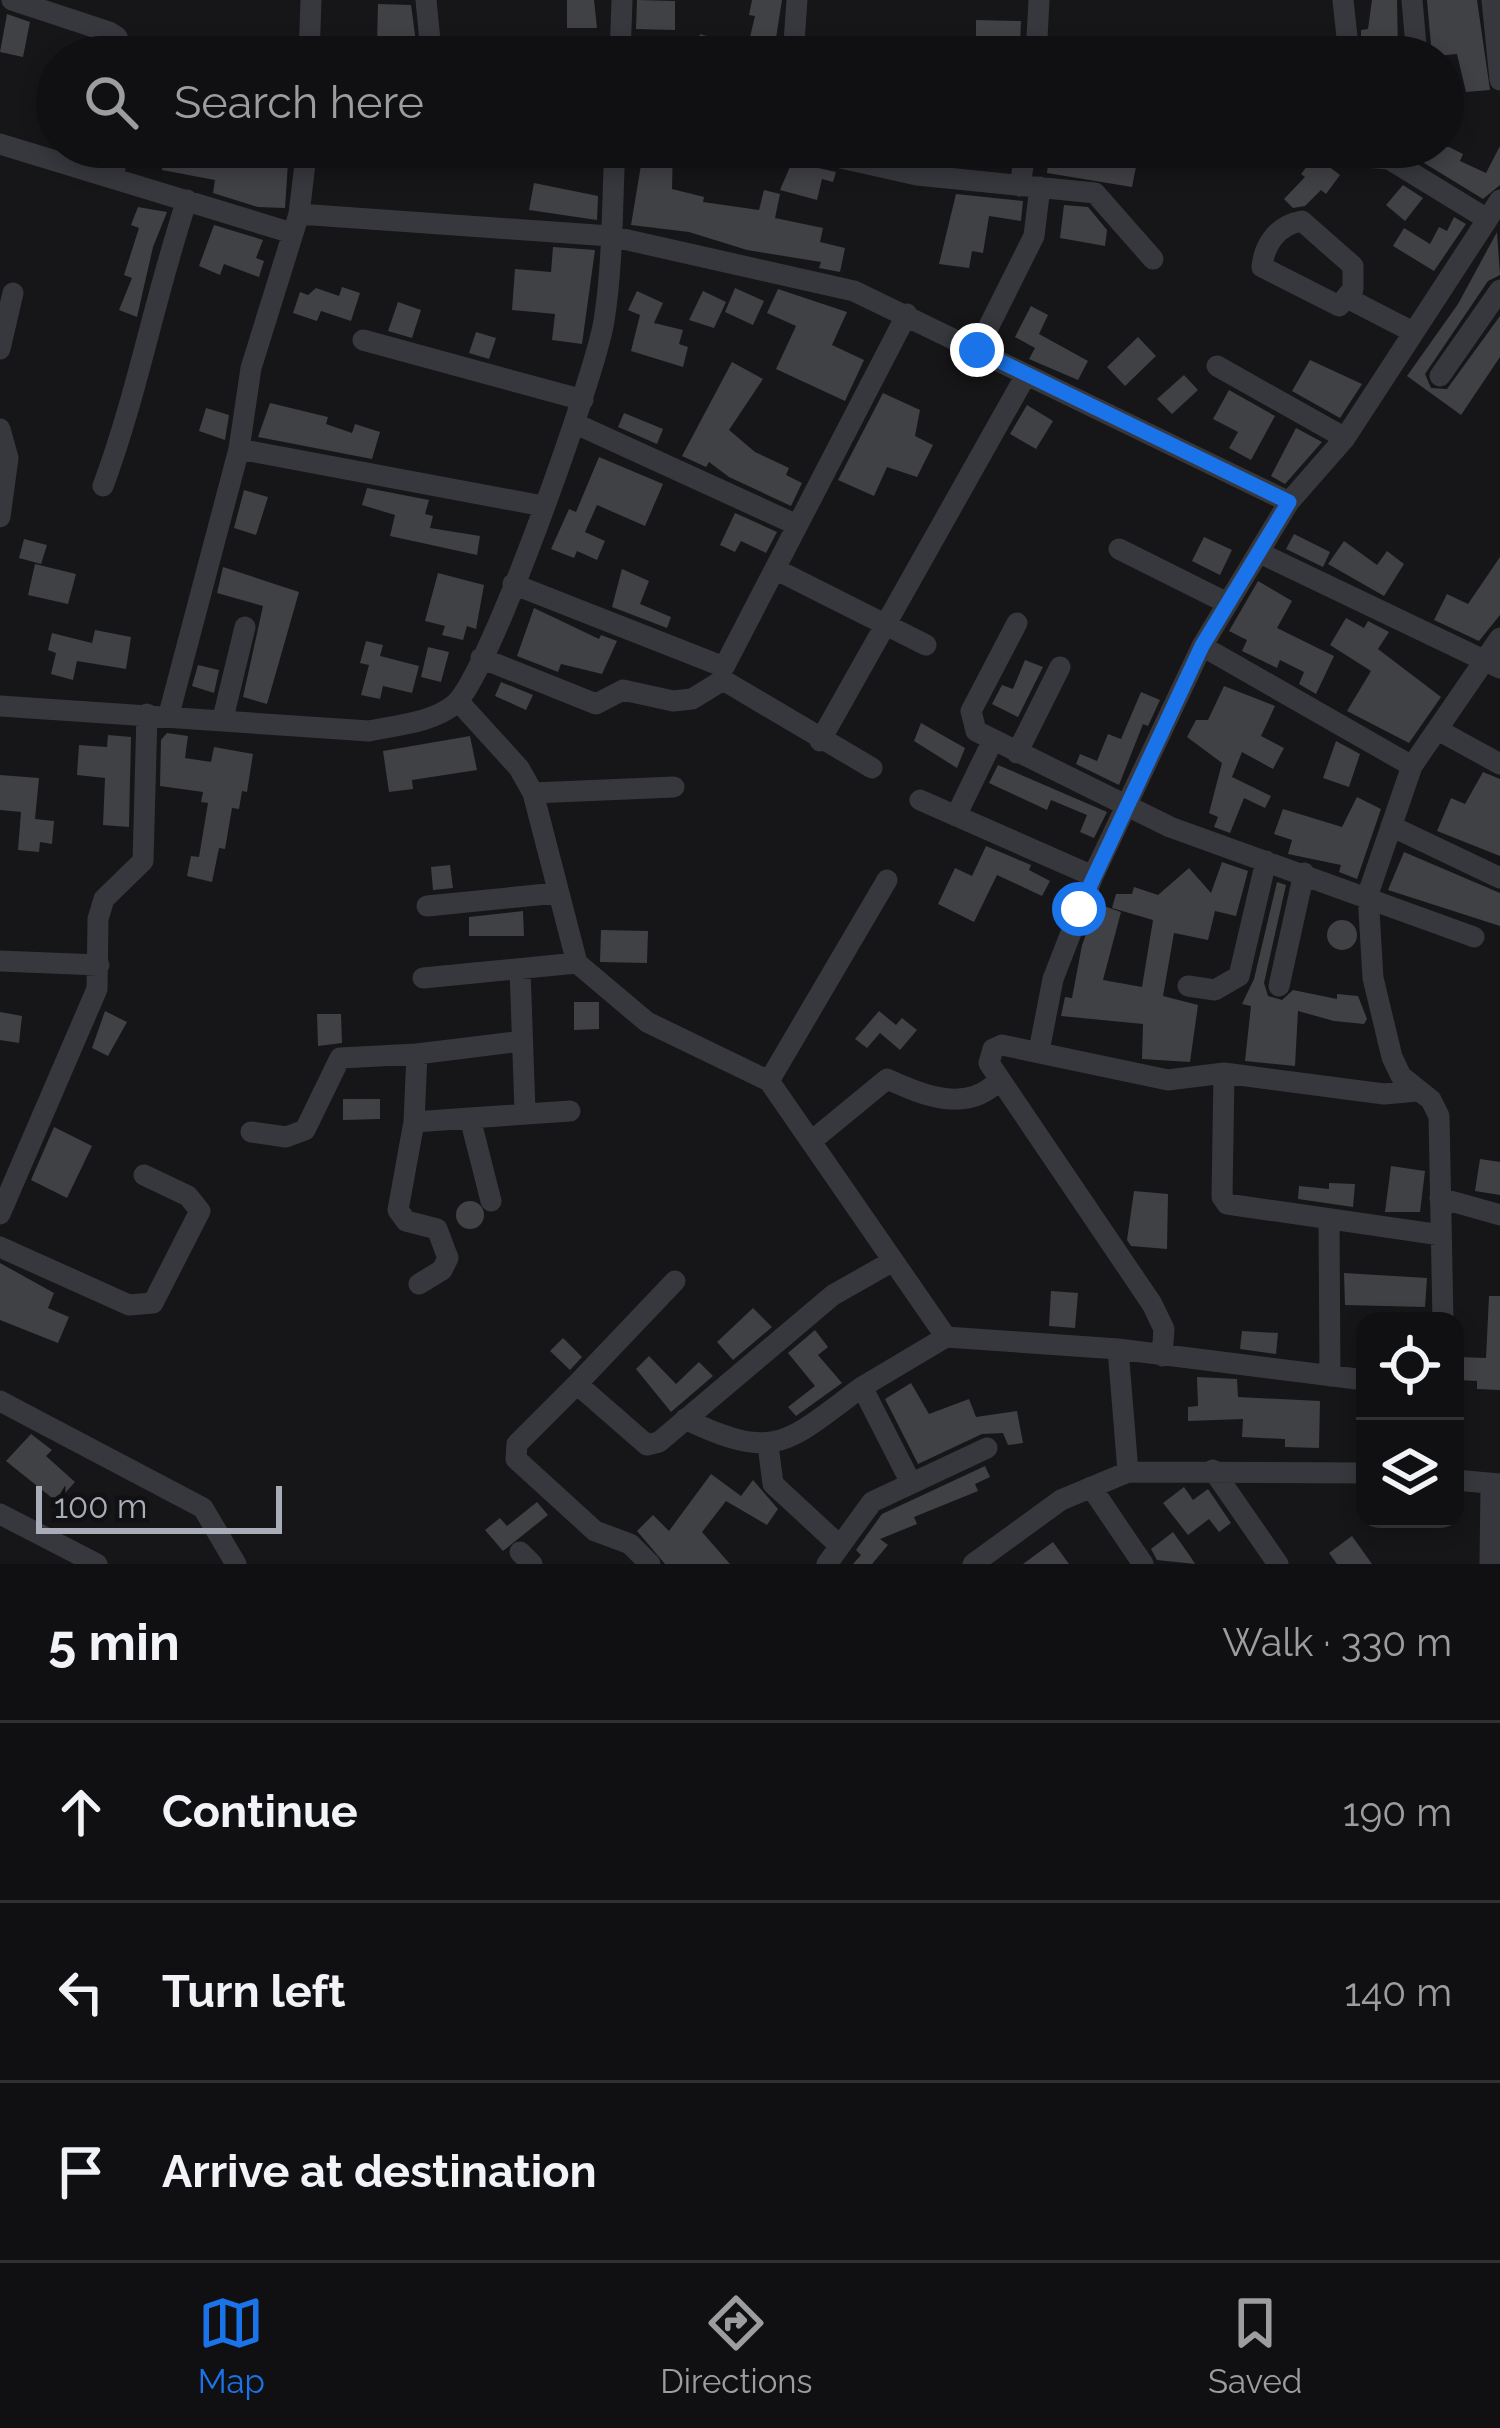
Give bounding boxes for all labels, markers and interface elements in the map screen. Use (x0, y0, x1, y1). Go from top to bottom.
search box (36, 36, 1464, 168)
icon: search (78, 69, 144, 135)
text: Search here (174, 76, 424, 129)
route end (950, 323, 1004, 377)
route start (1052, 882, 1106, 936)
map controls (1356, 1312, 1464, 1528)
button: locate (1356, 1312, 1464, 1420)
button: layers (1356, 1420, 1464, 1528)
scale bar (36, 1480, 282, 1533)
text: 100 m (54, 1487, 147, 1526)
text: 5 min (48, 1612, 180, 1672)
text: Walk · 330 m (1222, 1619, 1452, 1665)
icon: ahead (48, 1779, 114, 1845)
text: Continue (162, 1785, 358, 1838)
text: 190 m (1343, 1789, 1452, 1835)
icon: left (48, 1959, 114, 2025)
text: Turn left (162, 1965, 345, 2018)
text: 140 m (1344, 1969, 1452, 2015)
icon: arrive (48, 2139, 114, 2205)
text: Arrive at destination (162, 2145, 597, 2198)
tab: Map (198, 2290, 265, 2401)
tab: Directions (660, 2290, 813, 2401)
tab: Saved (1208, 2290, 1302, 2401)

